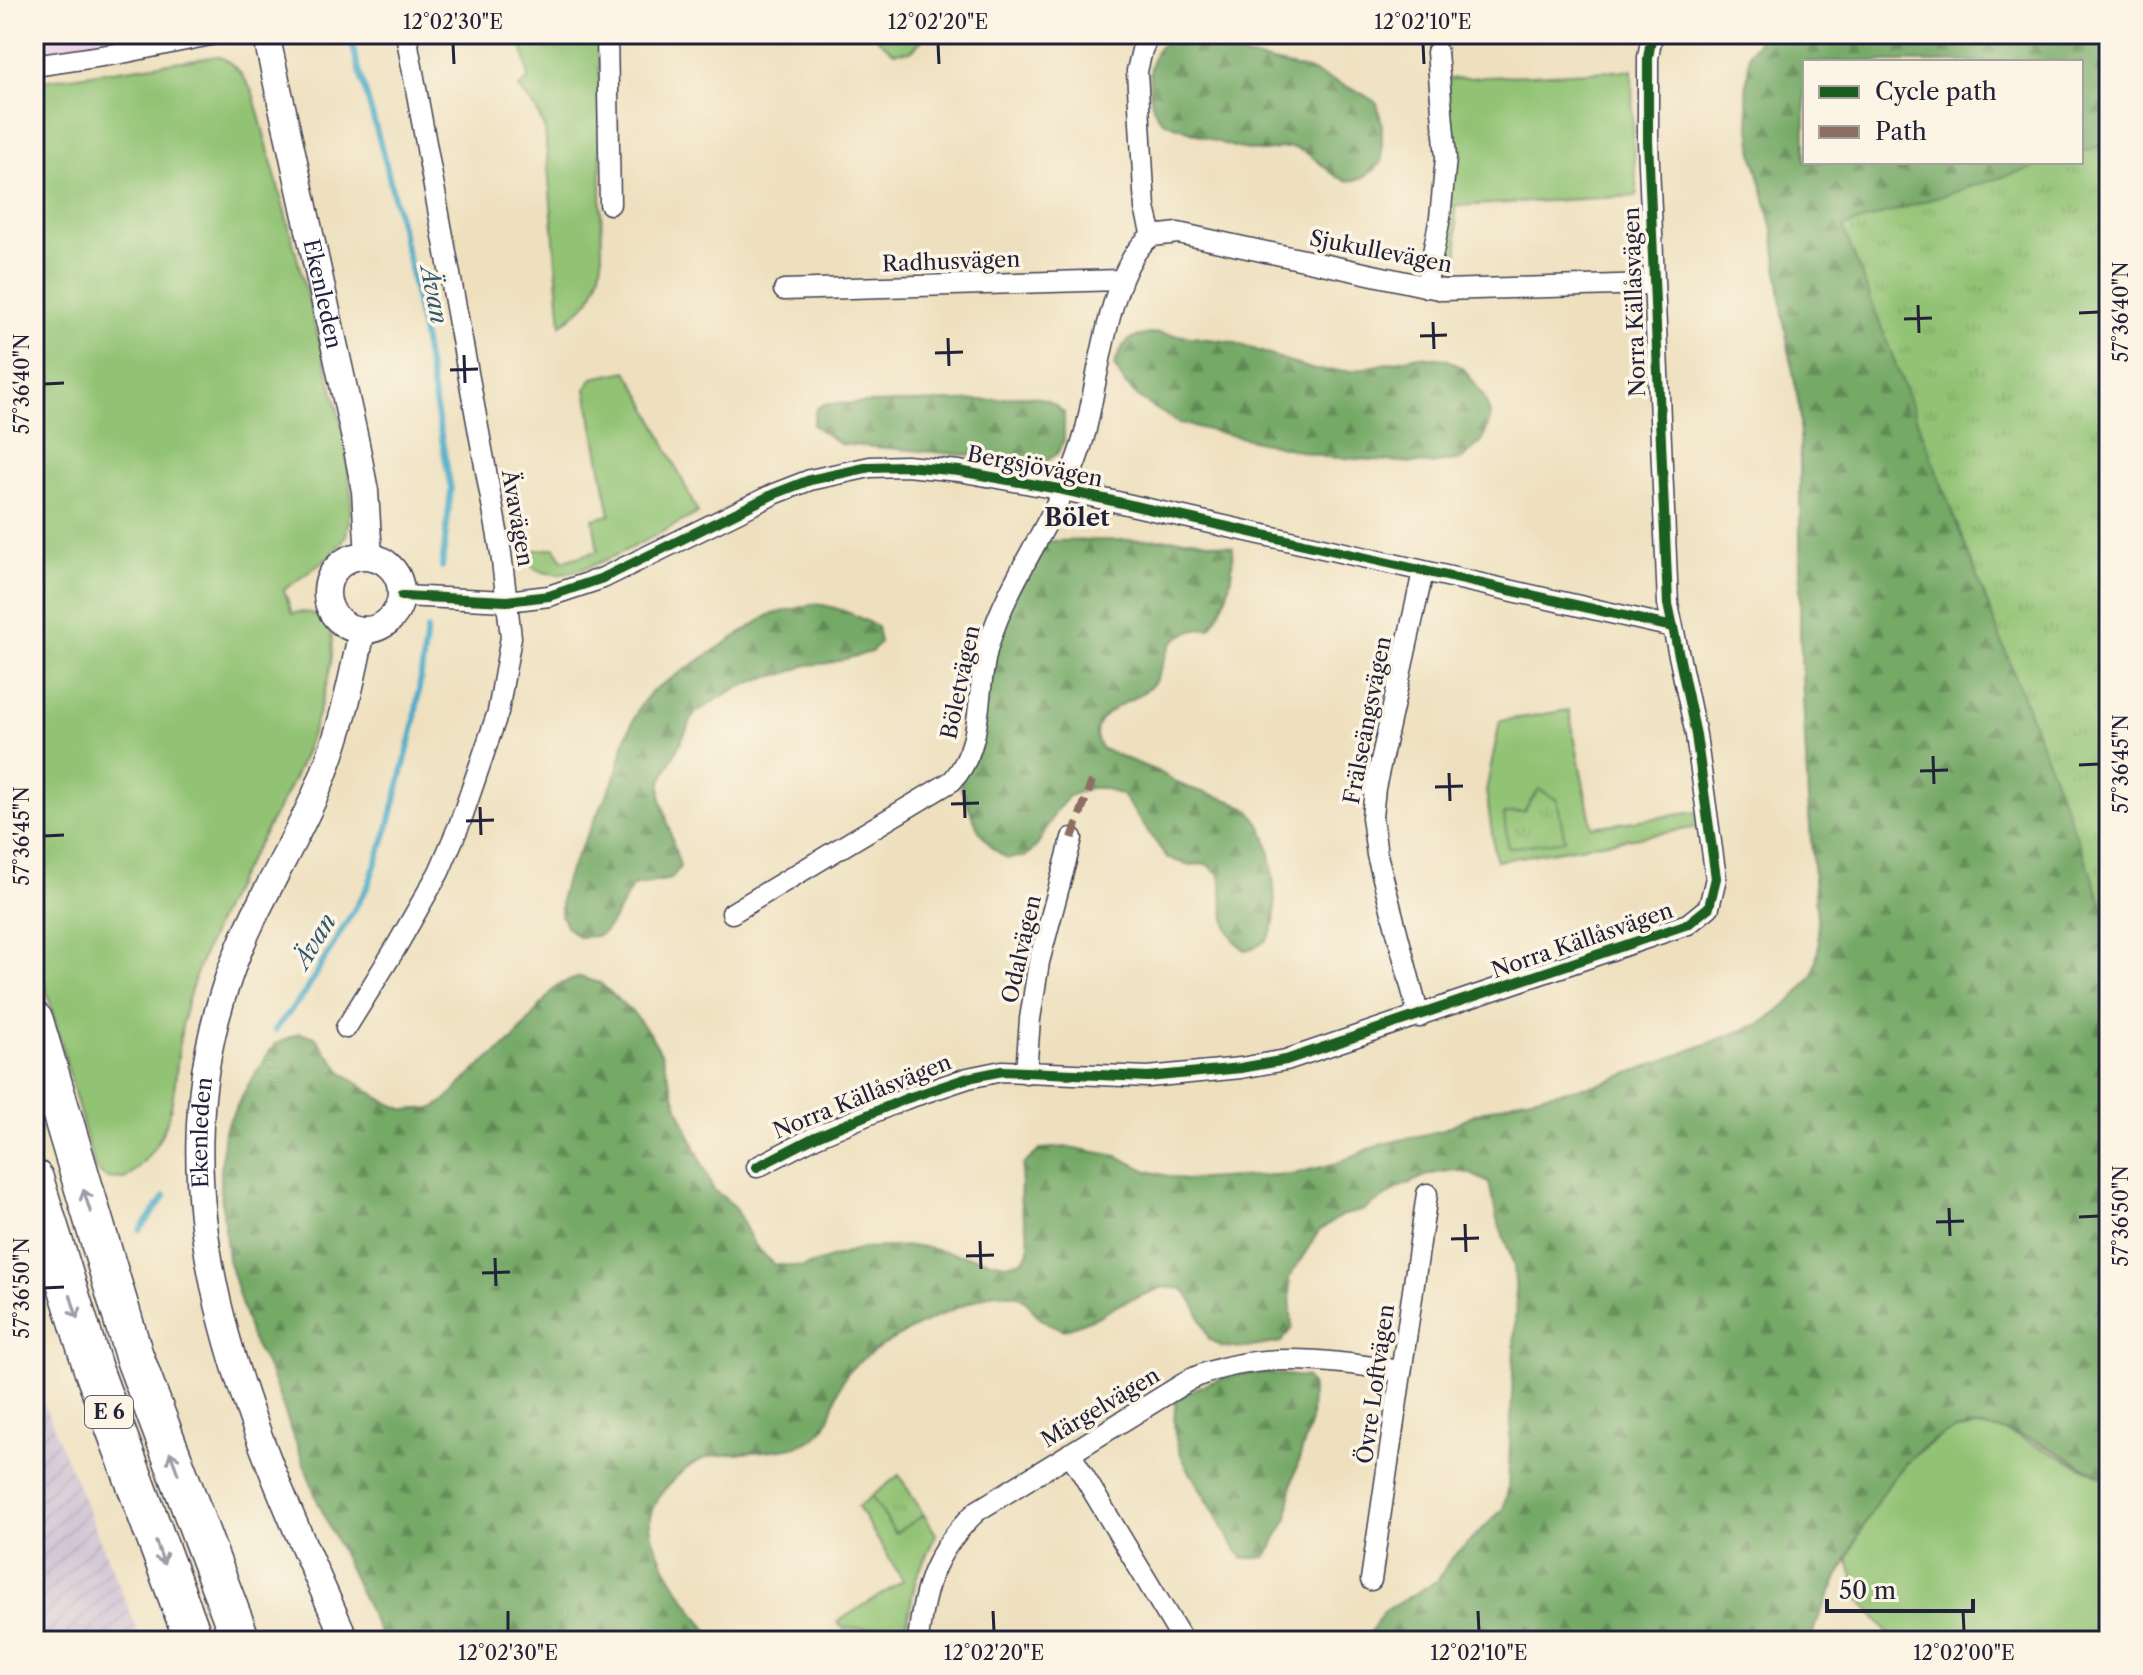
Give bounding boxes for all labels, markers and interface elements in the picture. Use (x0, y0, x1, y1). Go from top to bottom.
text: 12°02'30"E (403, 10, 503, 34)
text: 12°02'20"E (888, 10, 988, 34)
text: 12°02'10"E (1374, 10, 1472, 34)
legend (1803, 60, 2083, 164)
text: Cycle path (1875, 77, 1997, 106)
text: Path (1875, 117, 1927, 146)
street label: Norra Källåsvägen (1618, 206, 1651, 397)
street label: Sjukullevägen (1307, 224, 1455, 279)
street label: Ekenleden (297, 237, 348, 351)
street label: Radhusvägen (881, 246, 1021, 277)
water label: Ävan (414, 260, 454, 326)
text: 57°36'40"N (2109, 261, 2133, 363)
text: 57°36'40"N (10, 333, 34, 435)
street label: Bergsjövägen (965, 440, 1105, 493)
street label: Ävavägen (496, 467, 539, 569)
district label: Bölet (1044, 503, 1110, 532)
street label: Böletvägen (935, 622, 986, 742)
street label: Frälseängsvägen (1338, 634, 1397, 806)
text: 57°36'45"N (2109, 714, 2133, 814)
text: 57°36'45"N (10, 786, 34, 886)
street label: Odalvägen (996, 892, 1047, 1006)
street label: Norra Källåsvägen (1488, 897, 1677, 984)
water label: Ävan (285, 908, 342, 977)
street label: Norra Källåsvägen (769, 1048, 956, 1145)
street label: Ekenleden (186, 1075, 218, 1189)
text: 57°36'50"N (2109, 1165, 2133, 1267)
one-way arrow (78, 1188, 93, 1213)
text: 57°36'50"N (10, 1237, 34, 1339)
one-way arrow (68, 1294, 82, 1319)
street label: Övre Loftvägen (1351, 1302, 1400, 1466)
street label: Märgelvägen (1036, 1361, 1165, 1453)
road number: E 6 (85, 1396, 133, 1428)
one-way arrow (166, 1452, 180, 1476)
one-way arrow (154, 1540, 168, 1564)
scale bar (1827, 1563, 1973, 1613)
text: 50 m (1839, 1576, 1896, 1605)
text: 12°02'30"E (458, 1641, 558, 1665)
text: 12°02'20"E (944, 1641, 1044, 1665)
text: 12°02'10"E (1430, 1641, 1528, 1665)
text: 12°02'00"E (1913, 1641, 2015, 1665)

